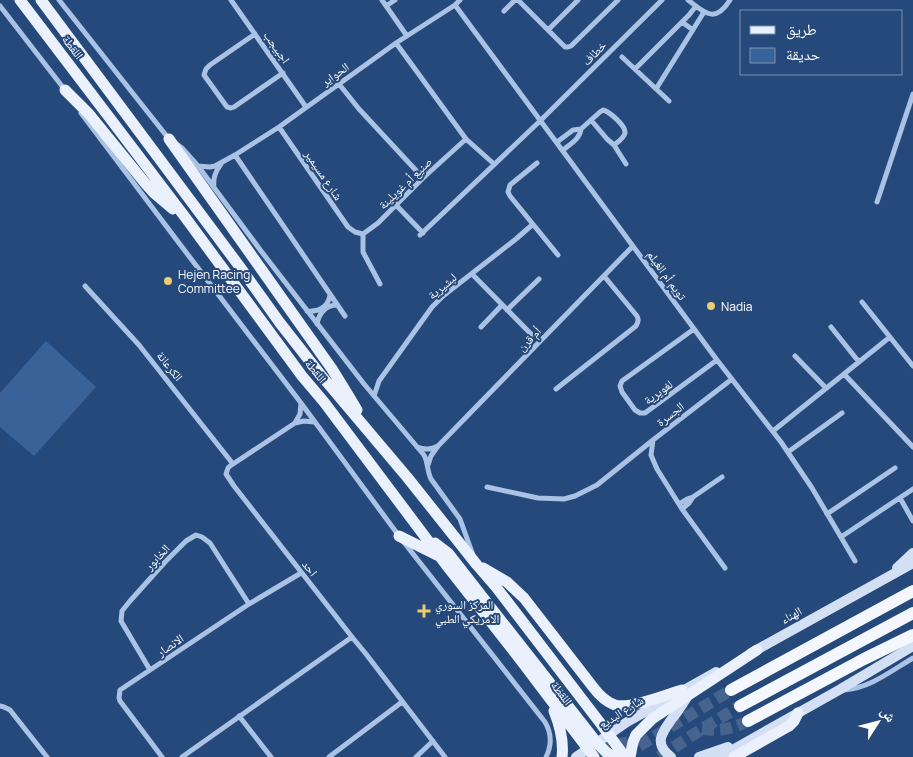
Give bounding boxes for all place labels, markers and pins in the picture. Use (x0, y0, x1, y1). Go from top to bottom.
place label: Hejen Racing Committee (178, 266, 250, 297)
marker: Hejen Racing Committee (162, 275, 174, 287)
place label: Nadia (721, 298, 752, 315)
marker: Nadia (705, 300, 717, 312)
place label: المركز السوري الامريكي الطبي (435, 596, 500, 629)
marker: المركز السوري الامريكي الطبي (417, 604, 431, 618)

